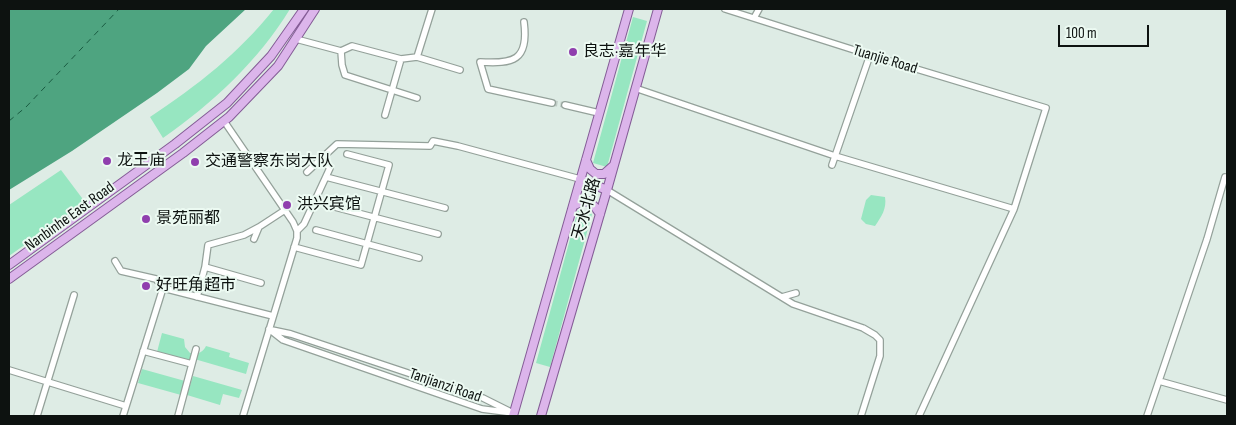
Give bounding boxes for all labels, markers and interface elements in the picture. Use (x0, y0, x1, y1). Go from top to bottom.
scale bar (1061, 15, 1152, 47)
text: 100 m (1066, 24, 1097, 43)
street label: Tuanjie Road (850, 41, 920, 79)
place label: 良志·嘉年华 (583, 42, 666, 62)
marker: 良志·嘉年华 (567, 46, 579, 58)
place label: 龙王庙 (117, 151, 165, 171)
place label: 交通警察东岗大队 (205, 152, 333, 172)
marker: 龙王庙 (101, 155, 113, 167)
marker: 交通警察东岗大队 (189, 156, 201, 168)
street label: 天水北路 (569, 176, 605, 242)
street label: Nanbinhe East Road (22, 178, 118, 256)
place label: 洪兴宾馆 (297, 195, 361, 215)
marker: 洪兴宾馆 (281, 199, 293, 211)
place label: 景苑丽都 (156, 209, 220, 229)
marker: 景苑丽都 (140, 213, 152, 225)
place label: 好旺角超市 (156, 276, 236, 296)
marker: 好旺角超市 (140, 280, 152, 292)
street label: Tanjianzi Road (406, 365, 484, 407)

